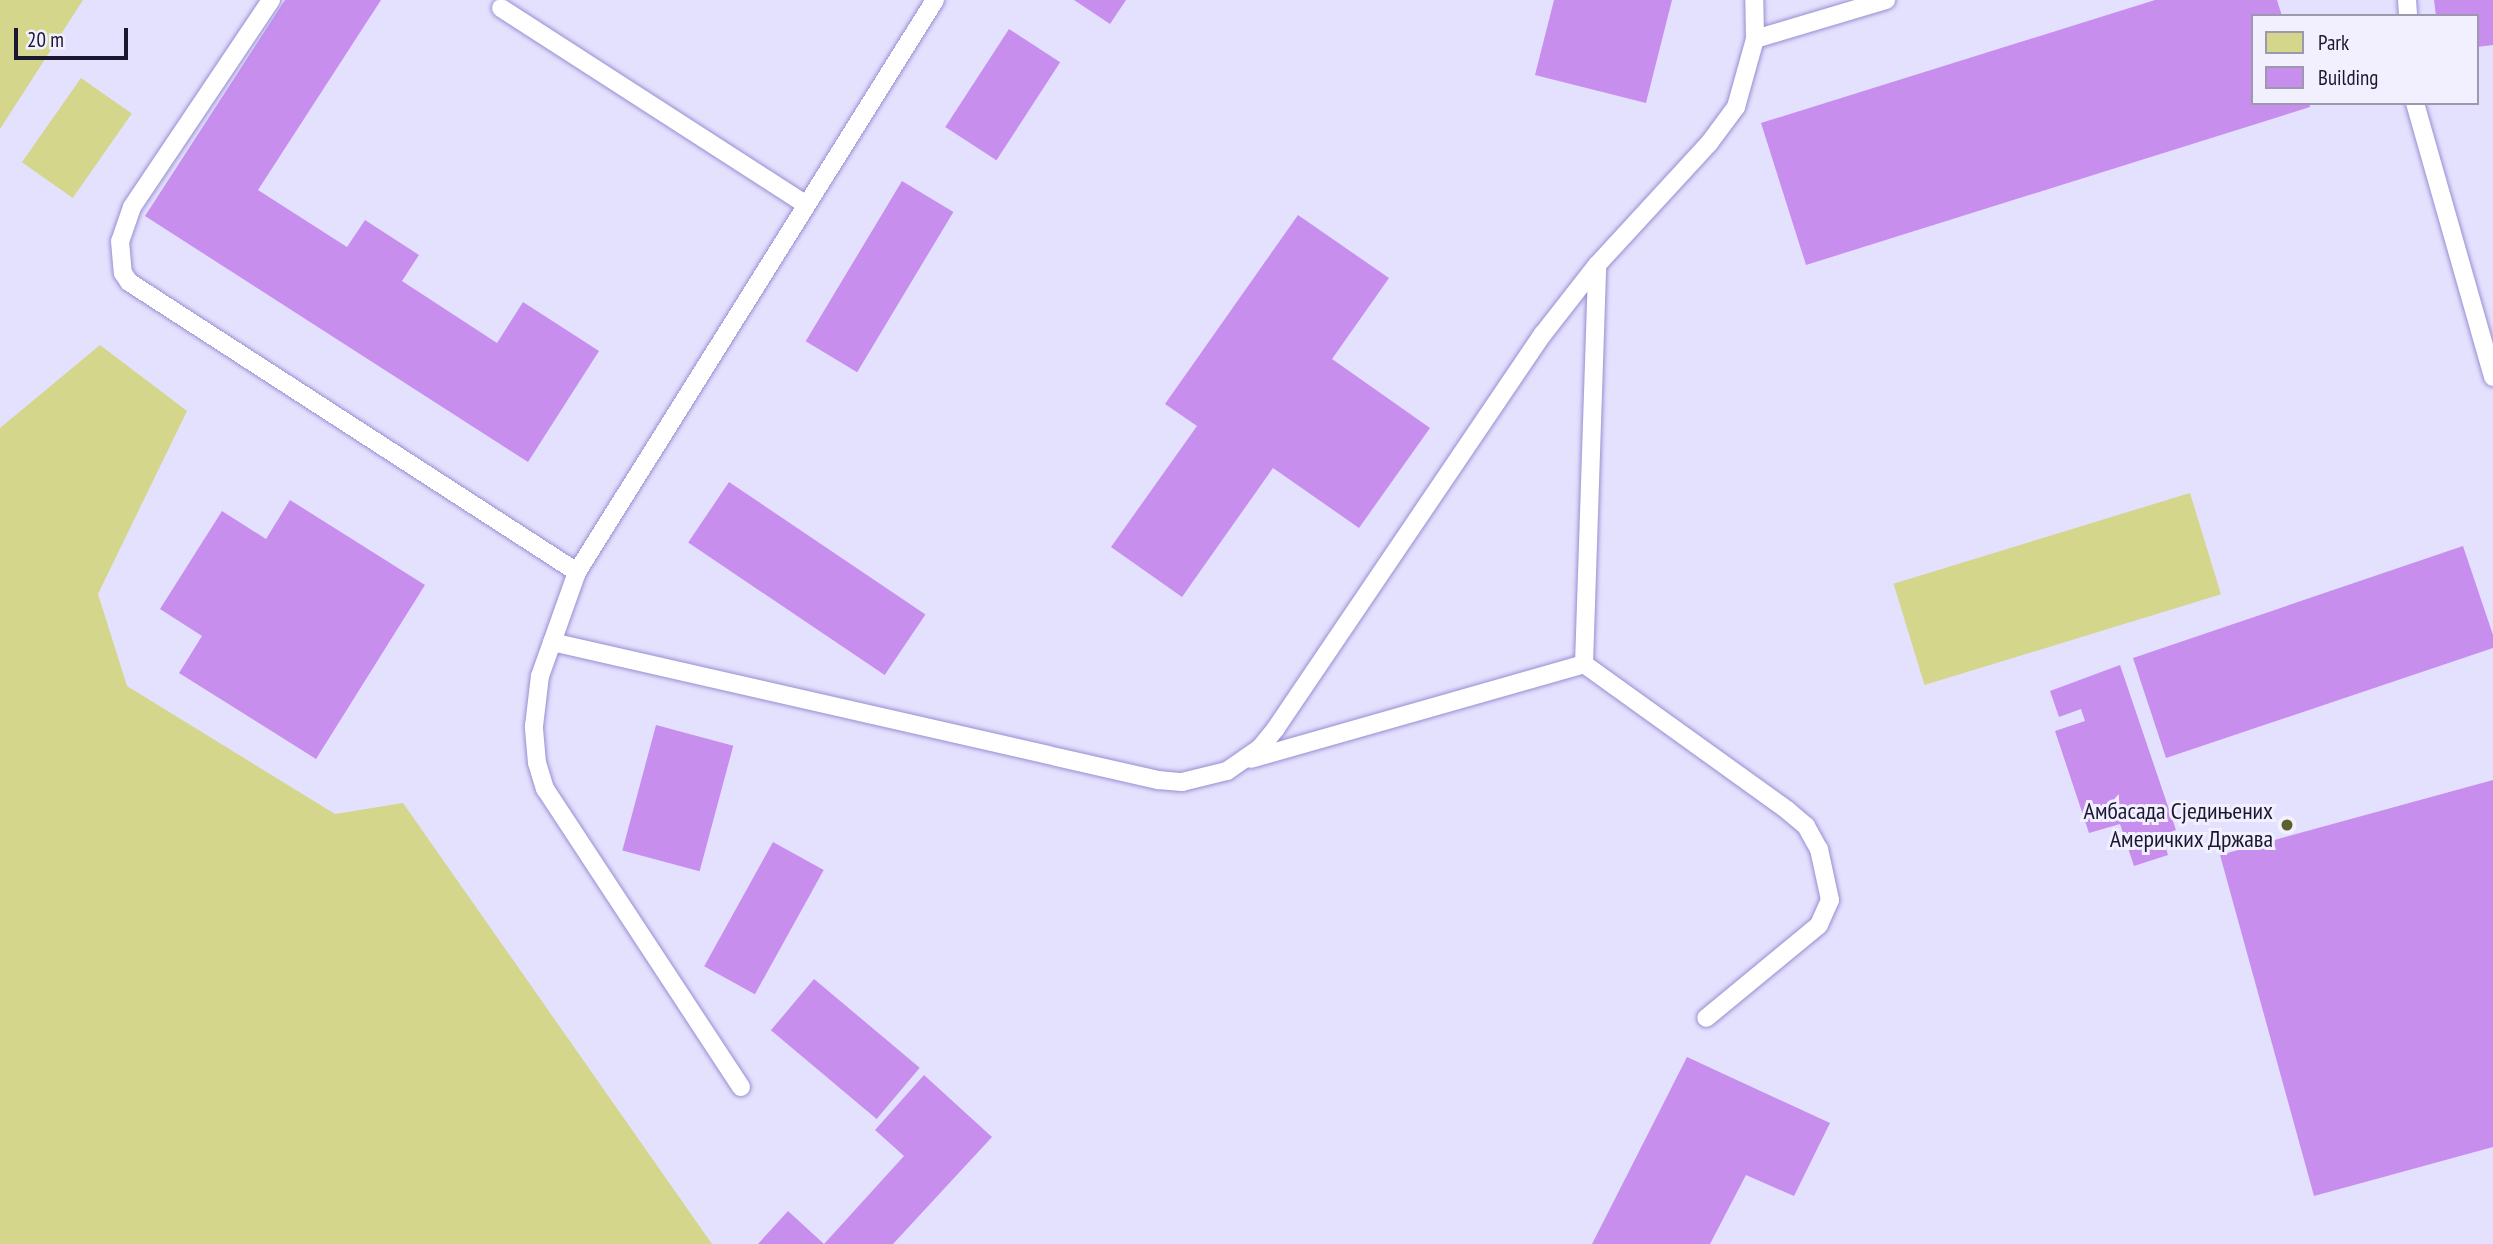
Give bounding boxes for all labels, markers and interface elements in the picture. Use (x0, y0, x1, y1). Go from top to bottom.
scale bar (18, 14, 131, 58)
legend (2252, 14, 2479, 105)
text: 20 m (27, 26, 64, 53)
text: Park (2318, 29, 2349, 56)
text: Building (2318, 64, 2378, 91)
place label: Амбасада Сједињених Америчких Држава (2084, 797, 2273, 853)
marker: Амбасада Сједињених Америчких Држава (2279, 817, 2295, 833)

